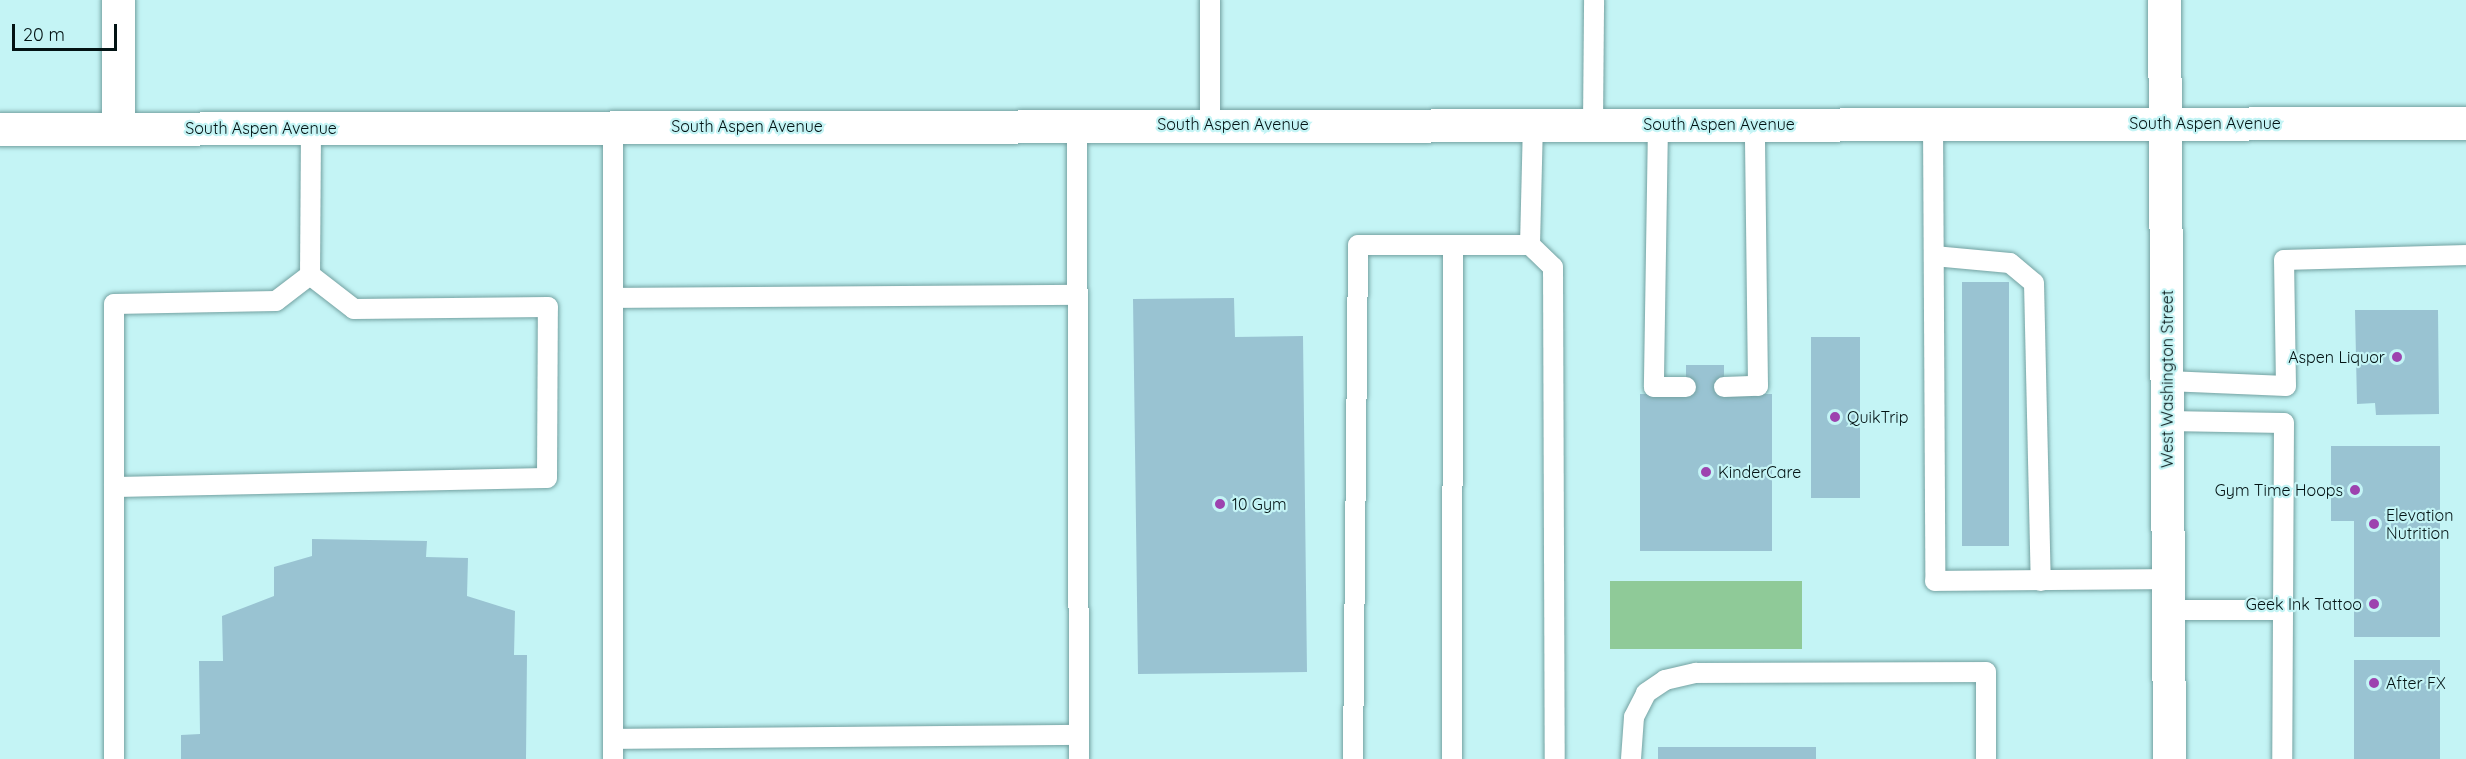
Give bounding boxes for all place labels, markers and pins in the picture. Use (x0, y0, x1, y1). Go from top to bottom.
place label: Aspen Liquor (2288, 347, 2385, 367)
marker: Aspen Liquor (2390, 350, 2404, 364)
place label: QuikTrip (1847, 407, 1908, 427)
marker: QuikTrip (1828, 410, 1842, 424)
place label: KinderCare (1718, 462, 1801, 482)
marker: KinderCare (1699, 465, 1713, 479)
place label: Gym Time Hoops (2215, 480, 2343, 500)
marker: Gym Time Hoops (2348, 483, 2362, 497)
place label: 10 Gym (1232, 494, 1287, 514)
marker: 10 Gym (1213, 497, 1227, 511)
place label: Elevation Nutrition (2386, 505, 2453, 543)
marker: Elevation Nutrition (2367, 517, 2381, 531)
place label: Geek Ink Tattoo (2246, 594, 2362, 614)
marker: Geek Ink Tattoo (2367, 597, 2381, 611)
place label: After FX (2386, 673, 2446, 693)
marker: After FX (2367, 676, 2381, 690)

